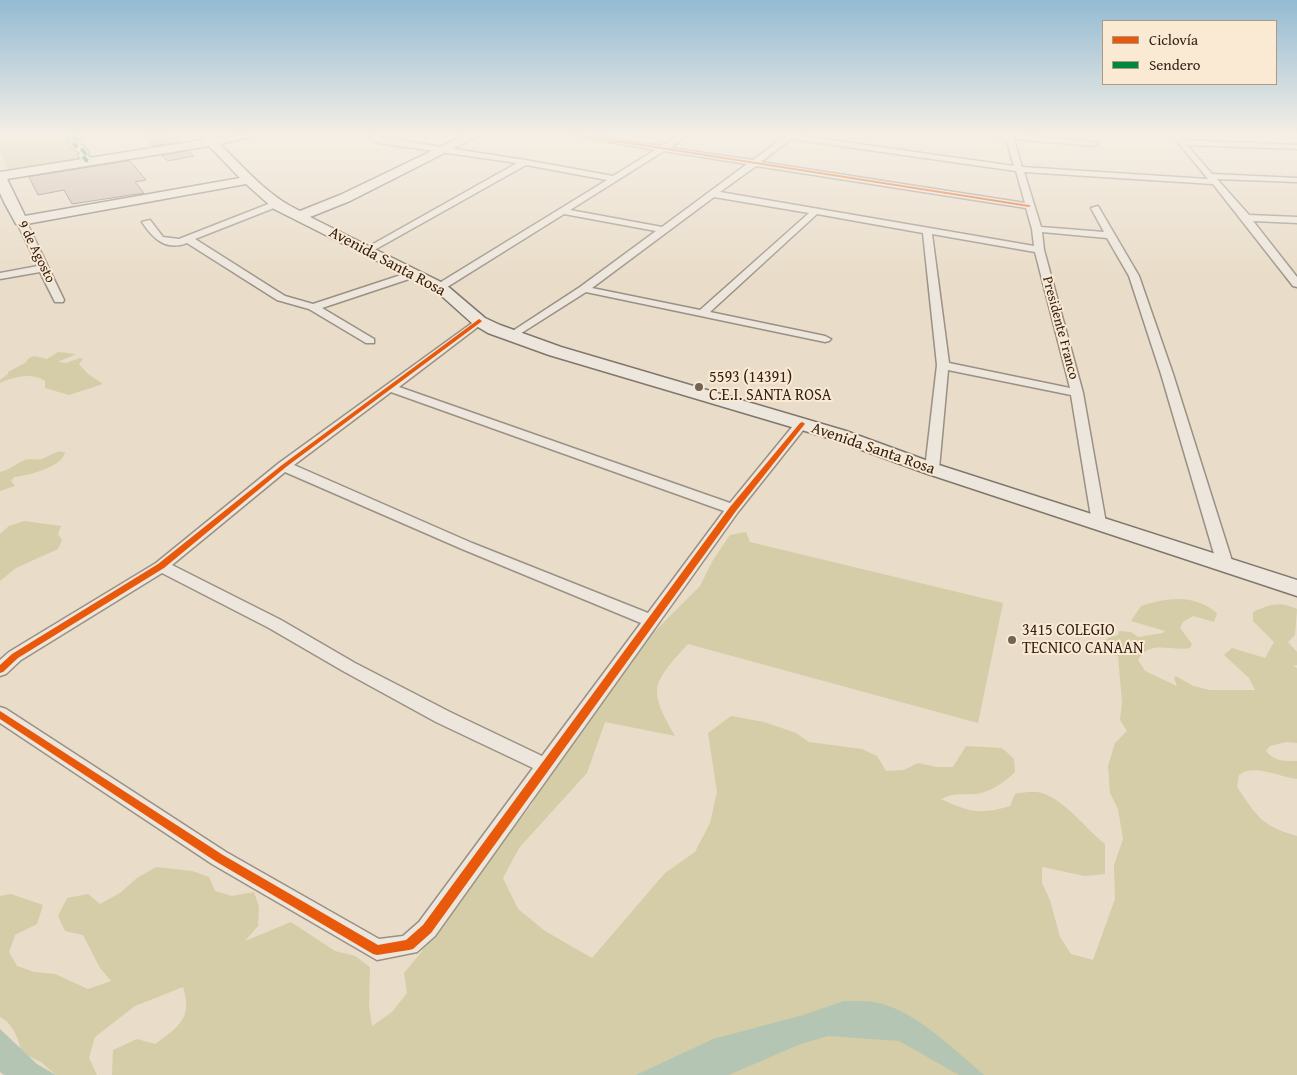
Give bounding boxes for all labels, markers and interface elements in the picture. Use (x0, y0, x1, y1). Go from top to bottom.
legend (1102, 20, 1277, 85)
text: Ciclovía (1149, 29, 1198, 50)
text: Sendero (1149, 54, 1200, 75)
street label: 9 de Agosto (14, 218, 58, 286)
street label: Avenida Santa Rosa (325, 223, 449, 301)
street label: Presidente Franco (1038, 275, 1082, 381)
place label: 5593 (14391) C.E.I. SANTA ROSA (709, 368, 832, 406)
marker: 5593 (14391) C.E.I. SANTA ROSA (693, 381, 705, 393)
street label: Avenida Santa Rosa (809, 419, 937, 479)
place label: 3415 COLEGIO TECNICO CANAAN (1022, 621, 1143, 659)
marker: 3415 COLEGIO TECNICO CANAAN (1006, 634, 1018, 646)

